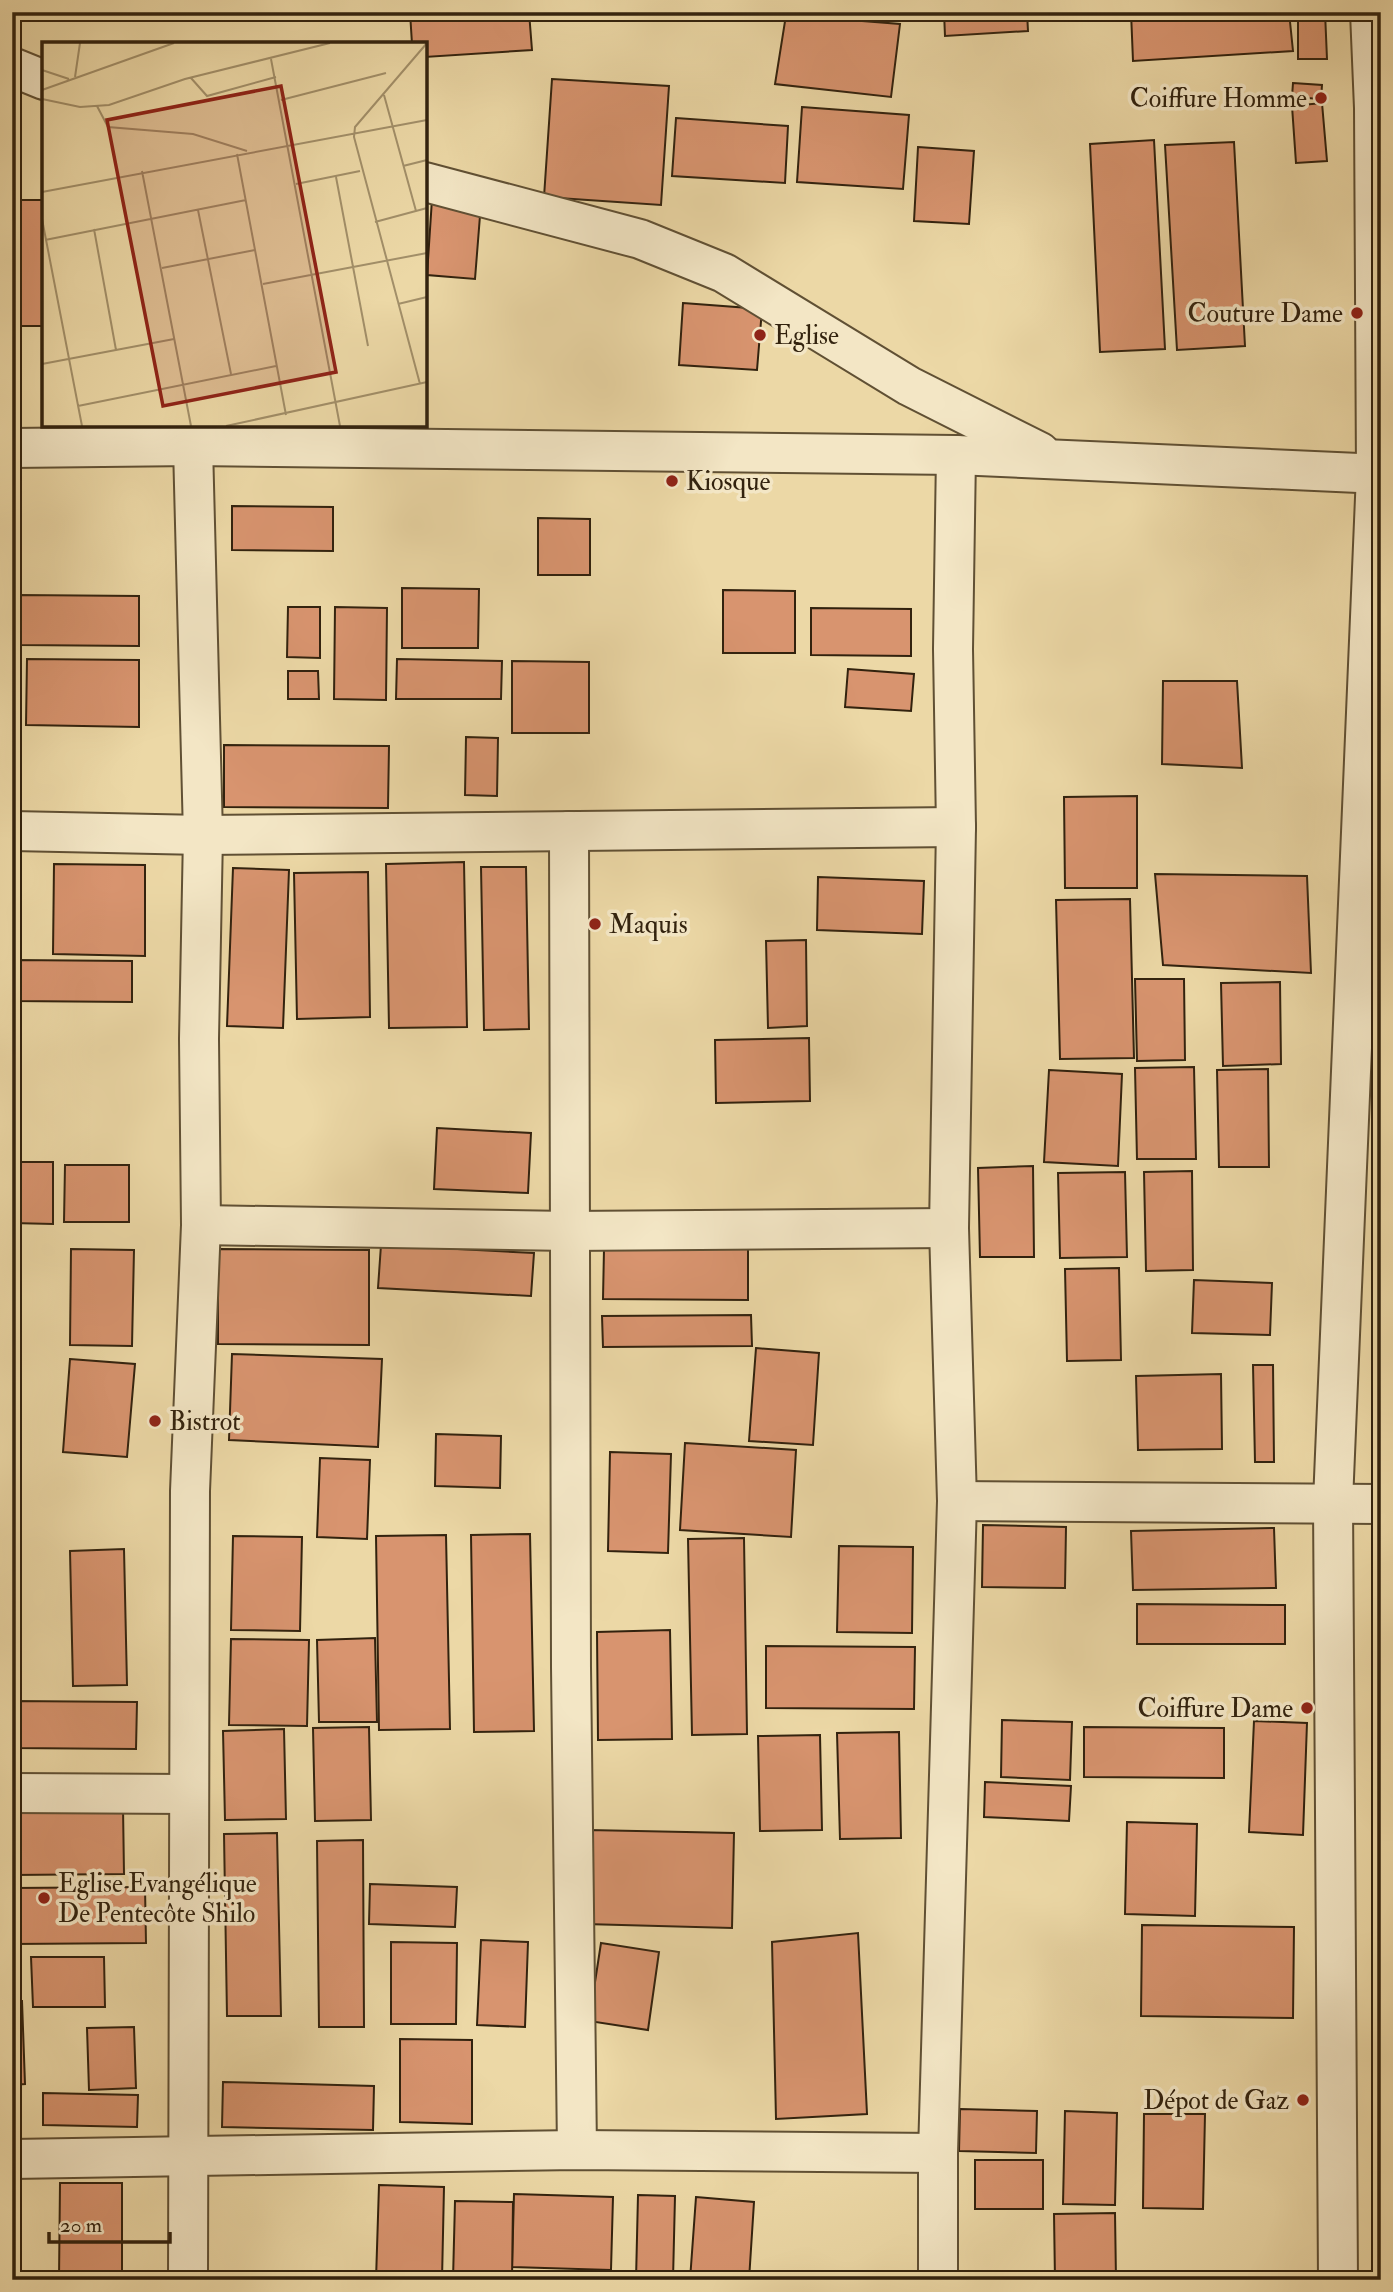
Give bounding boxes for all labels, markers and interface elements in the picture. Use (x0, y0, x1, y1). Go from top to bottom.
inset map (42, 42, 427, 427)
place label: Coiffure Homme (1130, 83, 1307, 115)
marker: Coiffure Homme (1313, 90, 1329, 106)
place label: Couture Dame (1187, 298, 1343, 330)
marker: Couture Dame (1349, 305, 1365, 321)
place label: Eglise (774, 320, 839, 352)
marker: Eglise (752, 327, 768, 343)
place label: Kiosque (686, 466, 770, 498)
marker: Kiosque (664, 473, 680, 489)
place label: Maquis (609, 909, 688, 941)
marker: Maquis (587, 916, 603, 932)
place label: Bistrot (169, 1406, 241, 1438)
marker: Bistrot (147, 1413, 163, 1429)
place label: Coiffure Dame (1138, 1693, 1293, 1725)
marker: Coiffure Dame (1299, 1700, 1315, 1716)
place label: Eglise Evangélique De Pentecôte Shilo (58, 1868, 257, 1930)
marker: Eglise Evangélique De Pentecôte Shilo (36, 1890, 52, 1906)
place label: Dépot de Gaz (1143, 2085, 1289, 2118)
marker: Dépot de Gaz (1295, 2092, 1311, 2108)
scale bar (49, 2201, 170, 2245)
text: 20 m (60, 2212, 102, 2239)

